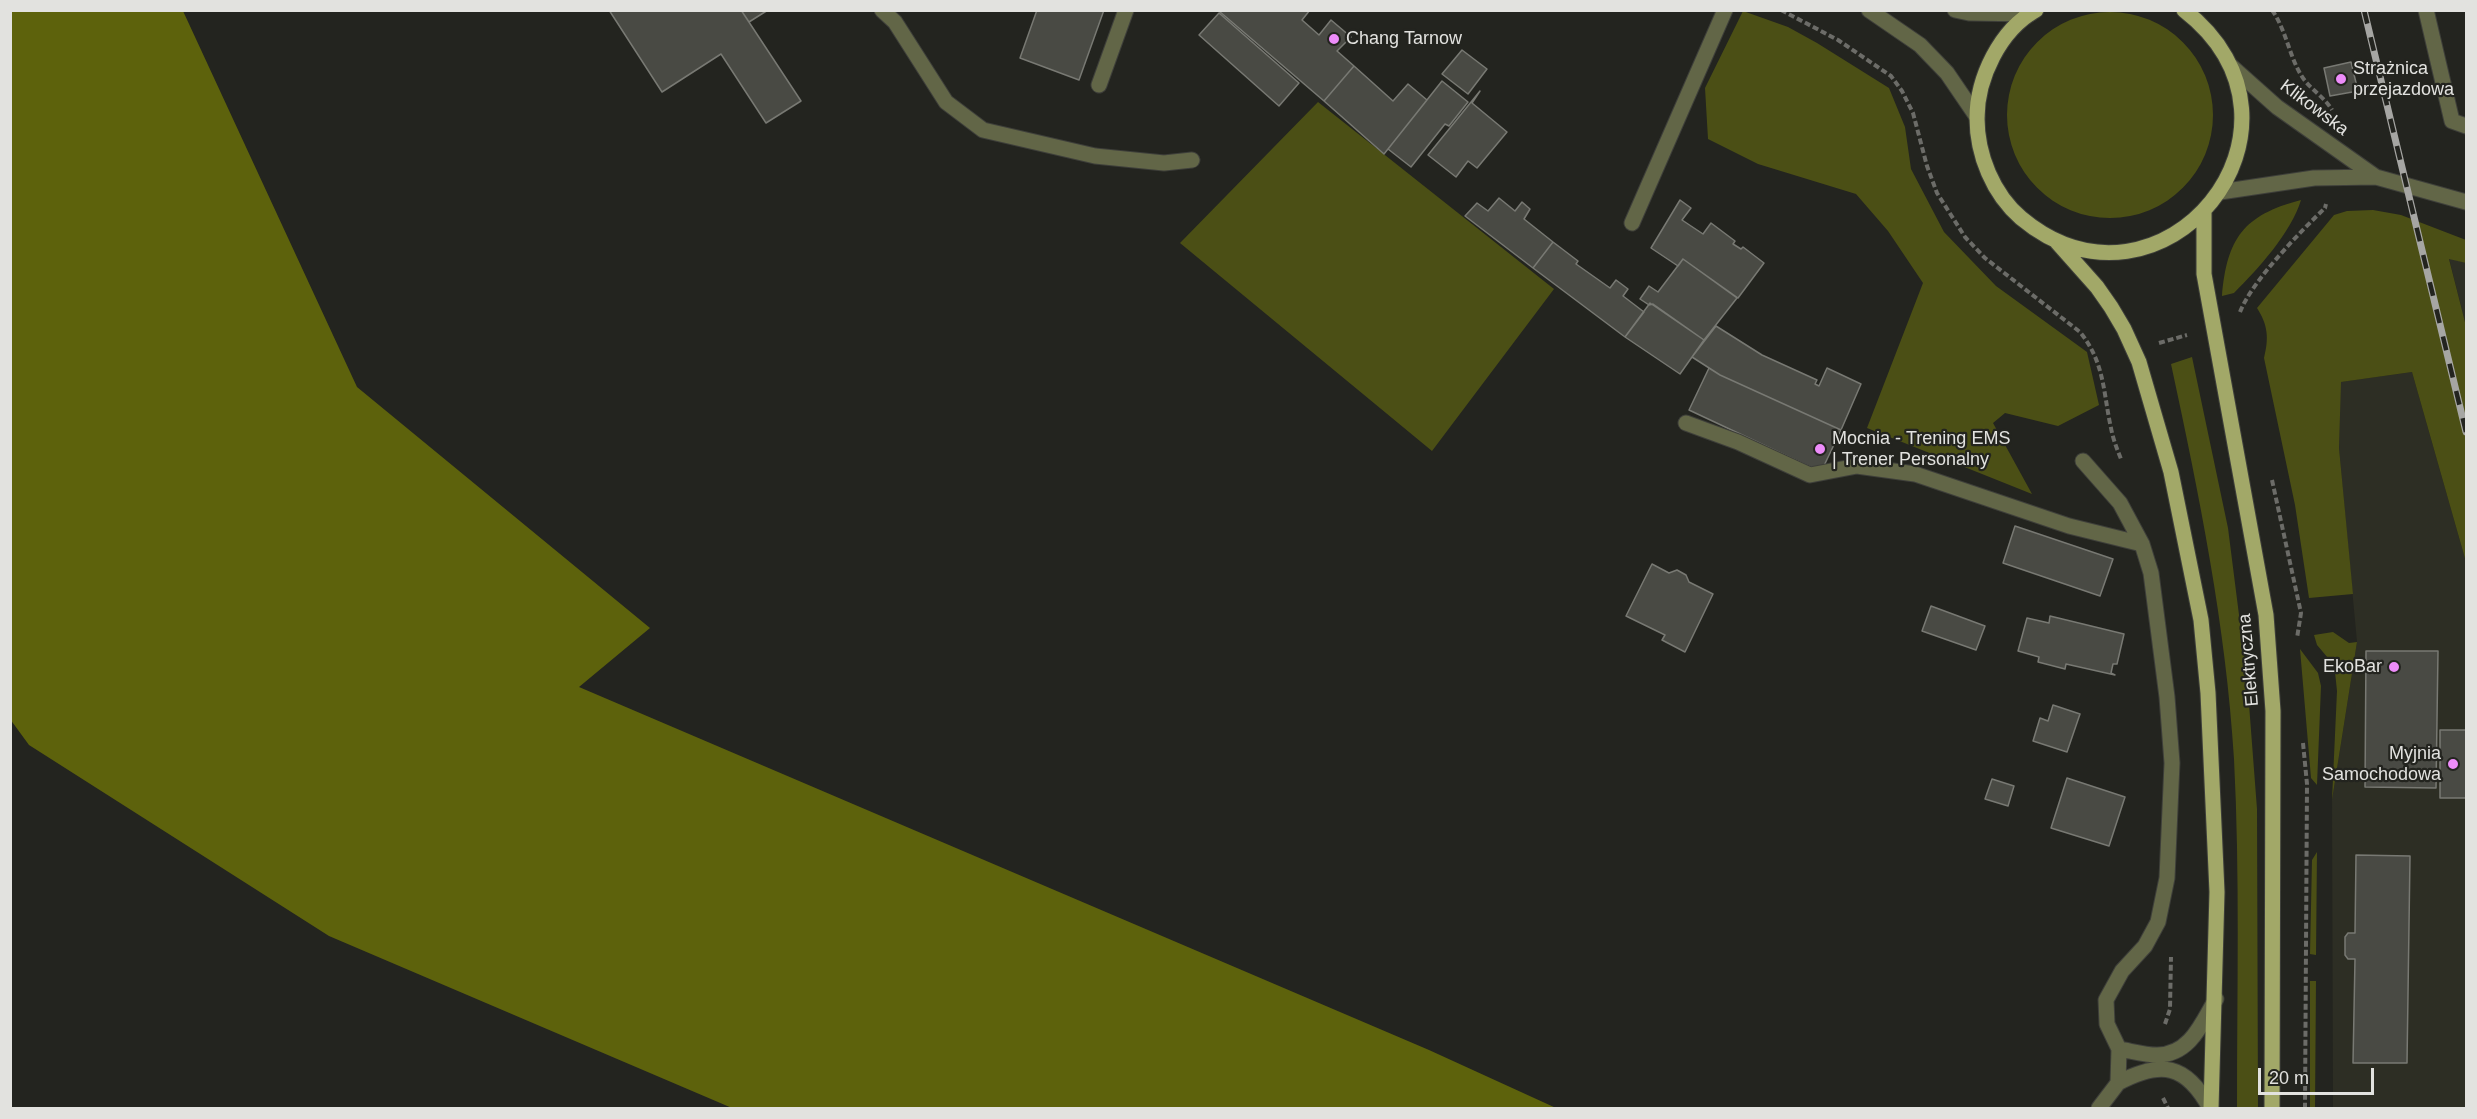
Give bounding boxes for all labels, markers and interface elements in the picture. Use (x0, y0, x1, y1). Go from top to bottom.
place label: Chang Tarnow (1346, 28, 1462, 50)
marker: Chang Tarnow (1327, 32, 1341, 46)
place label: Strażnica przejazdowa (2353, 58, 2454, 100)
marker: Strażnica przejazdowa (2334, 72, 2348, 86)
street label: Klikowska (2276, 75, 2352, 141)
place label: Mocnia - Trening EMS | Trener Personalny (1832, 428, 2010, 470)
marker: Mocnia - Trening EMS | Trener Personalny (1813, 442, 1827, 456)
street label: Elektryczna (2234, 613, 2264, 707)
place label: EkoBar (2323, 656, 2382, 678)
marker: EkoBar (2387, 660, 2401, 674)
place label: Myjnia Samochodowa (2322, 743, 2441, 786)
marker: Myjnia Samochodowa (2446, 757, 2460, 771)
scale bar (2261, 1056, 2376, 1094)
text: 20 m (2269, 1068, 2309, 1088)

